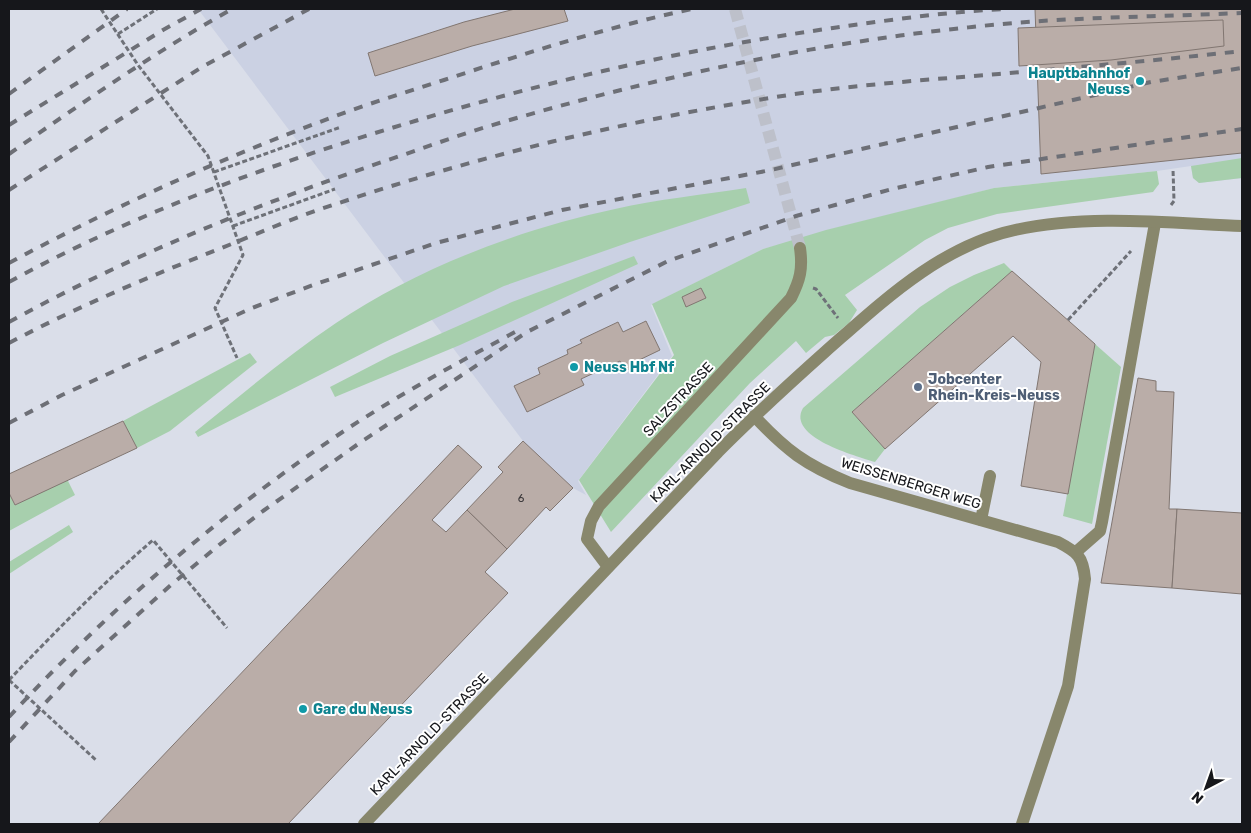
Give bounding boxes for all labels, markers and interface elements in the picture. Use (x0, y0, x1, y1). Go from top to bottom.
place label: Hauptbahnhof Neuss (1028, 65, 1131, 98)
marker: Hauptbahnhof Neuss (1134, 75, 1146, 87)
place label: Neuss Hbf Nf (584, 359, 675, 376)
street label: SALZSTRASSE (640, 359, 717, 440)
marker: Neuss Hbf Nf (568, 361, 580, 373)
place label: Jobcenter Rhein-Kreis-Neuss (928, 371, 1060, 404)
street label: KARL-ARNOLD-STRASSE (647, 379, 774, 506)
marker: Jobcenter Rhein-Kreis-Neuss (912, 381, 924, 393)
street label: WEISSENBERGER WEG (839, 454, 983, 513)
house number: 6 (518, 492, 525, 505)
street label: KARL-ARNOLD-STRASSE (367, 670, 492, 799)
place label: Gare du Neuss (313, 701, 413, 718)
marker: Gare du Neuss (297, 703, 309, 715)
north arrow (1181, 763, 1231, 813)
text: N (1188, 788, 1207, 807)

